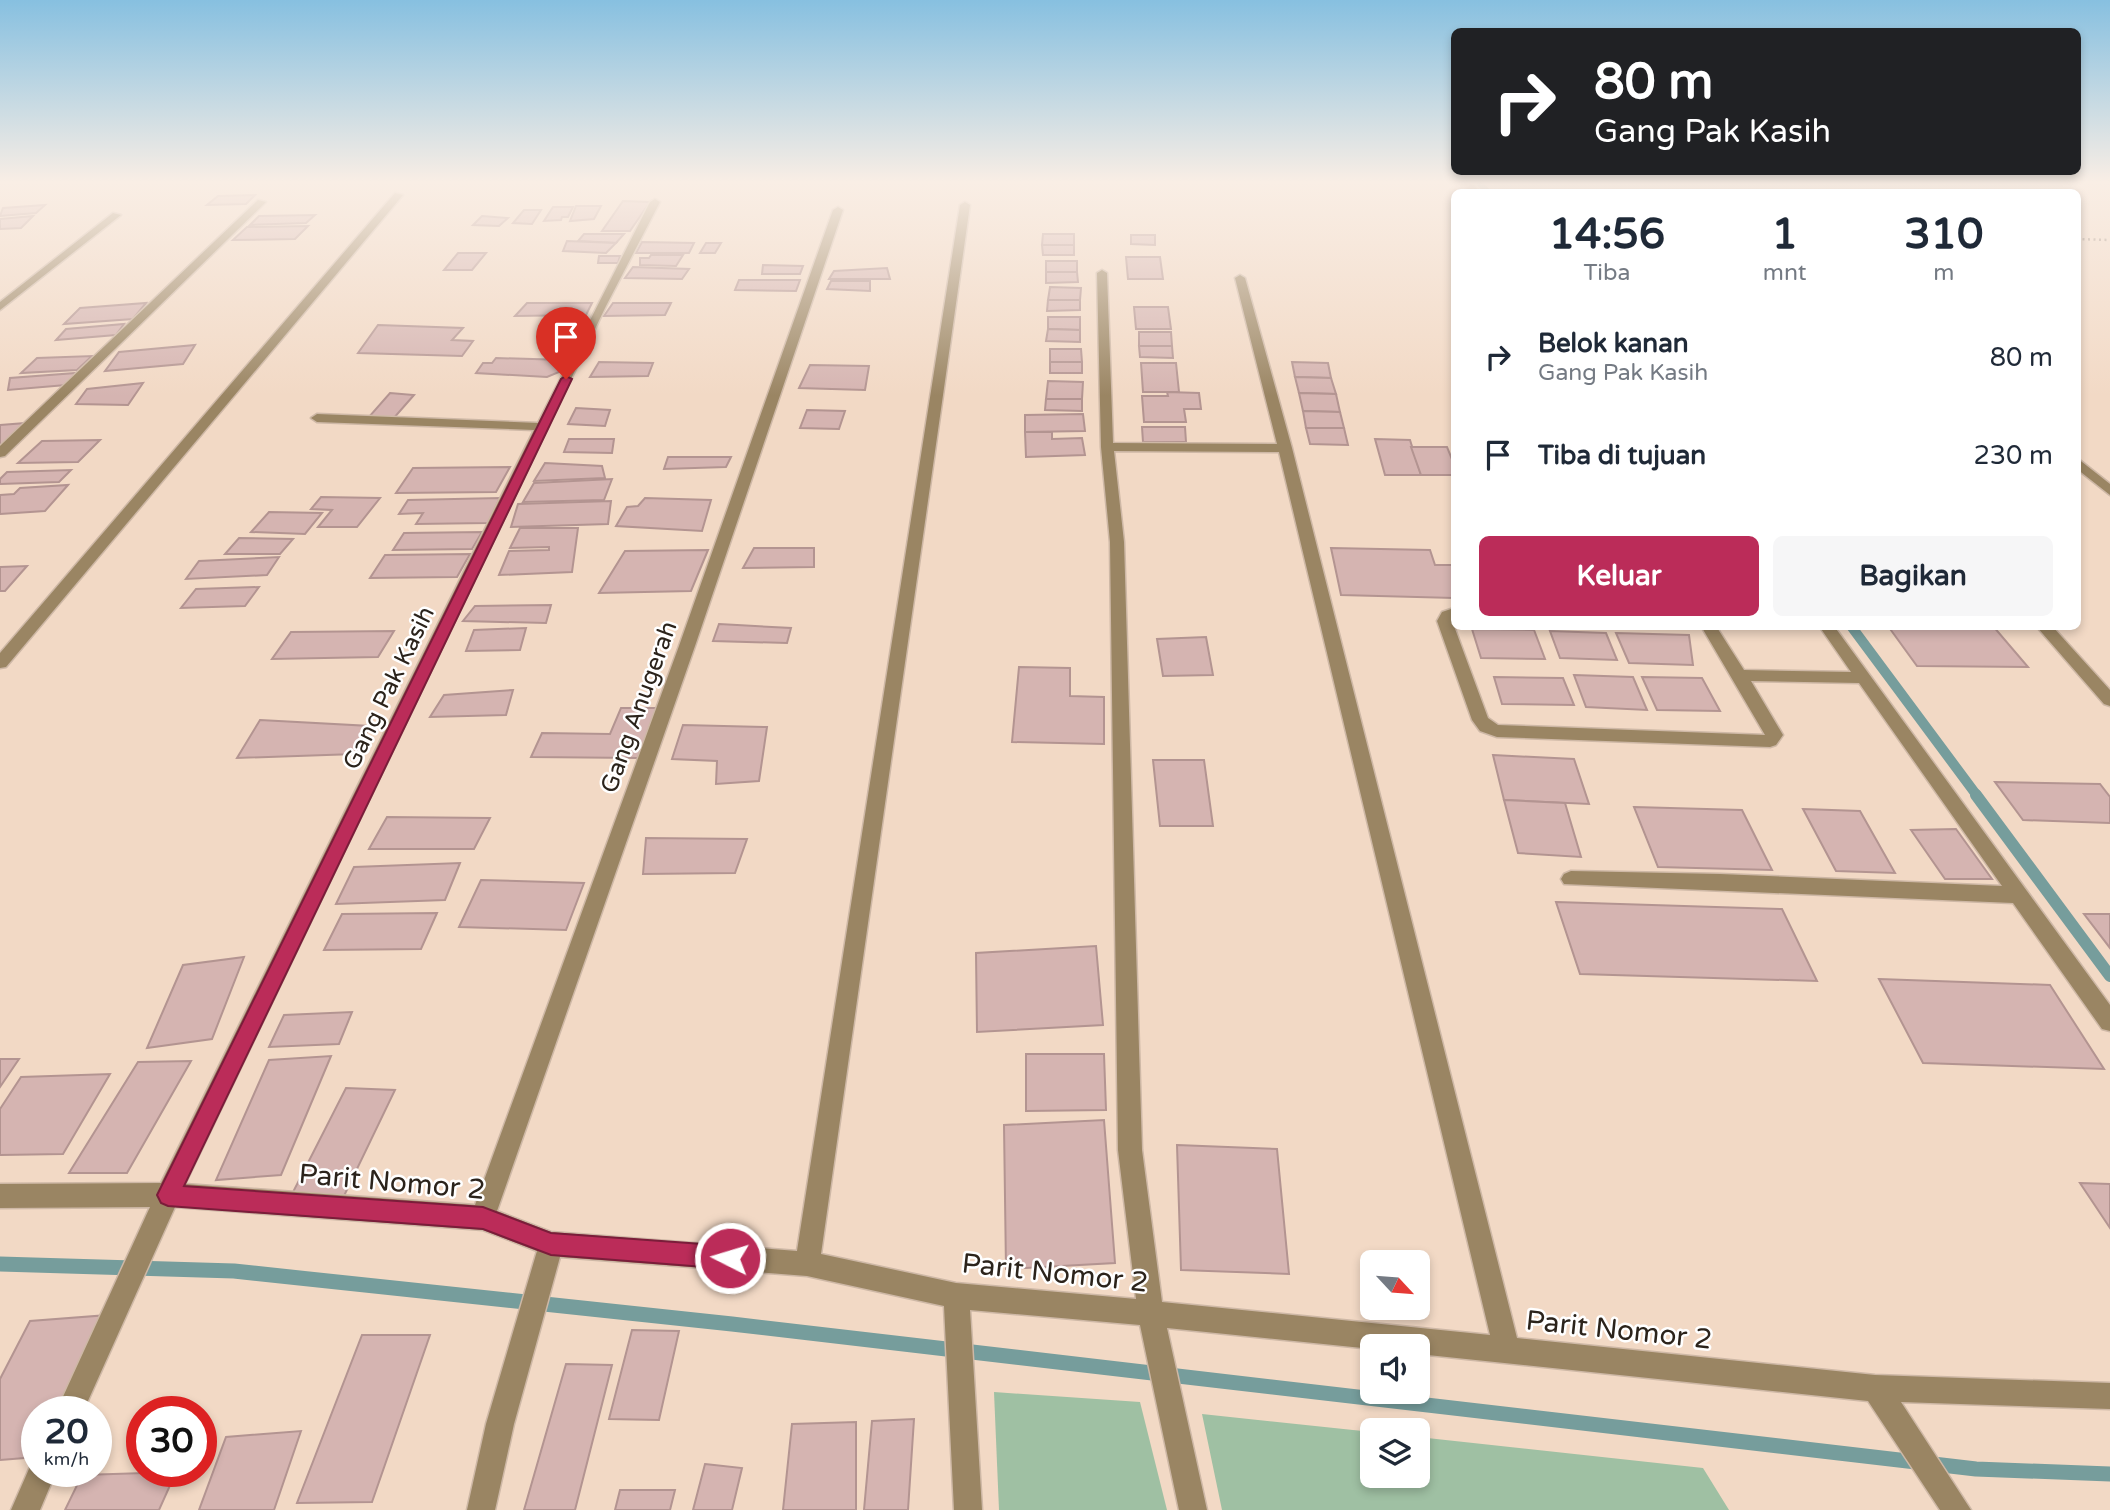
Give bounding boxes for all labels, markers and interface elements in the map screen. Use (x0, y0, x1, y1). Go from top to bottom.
text: 80 m (1594, 53, 1713, 112)
icon: right (1479, 56, 1570, 147)
text: Gang Pak Kasih (1594, 113, 1831, 151)
text: 14:56 (1549, 209, 1665, 260)
text: 1 (1771, 209, 1798, 260)
text: 310 (1904, 209, 1983, 260)
text: Tiba (1583, 259, 1630, 287)
text: mnt (1763, 259, 1806, 287)
text: m (1933, 259, 1954, 287)
pin (536, 307, 596, 379)
icon: arrive (547, 318, 585, 356)
text: Belok kanan (1538, 328, 1689, 359)
icon: right (1479, 338, 1517, 376)
text: 80 m (1990, 342, 2053, 373)
text: Gang Pak Kasih (1538, 359, 1708, 387)
icon: arrive (1479, 436, 1517, 474)
text: Tiba di tujuan (1538, 440, 1706, 471)
text: 230 m (1973, 440, 2053, 471)
button: Keluar (1479, 536, 1759, 616)
button: Bagikan (1773, 536, 2053, 616)
street label: Gang Pak Kasih (337, 602, 441, 774)
street label: Gang Anugerah (594, 617, 684, 797)
street label: Parit Nomor 2 (297, 1157, 487, 1207)
position arrow (693, 1221, 767, 1295)
street label: Parit Nomor 2 (960, 1246, 1150, 1300)
north arrow (1360, 1250, 1430, 1320)
map controls (1360, 1250, 1430, 1488)
street label: Parit Nomor 2 (1524, 1303, 1714, 1357)
button: sound (1360, 1334, 1430, 1404)
speed limit sign: 30 (126, 1396, 217, 1487)
text: 20 (45, 1411, 88, 1453)
button: layers (1360, 1418, 1430, 1488)
text: km/h (44, 1448, 89, 1470)

